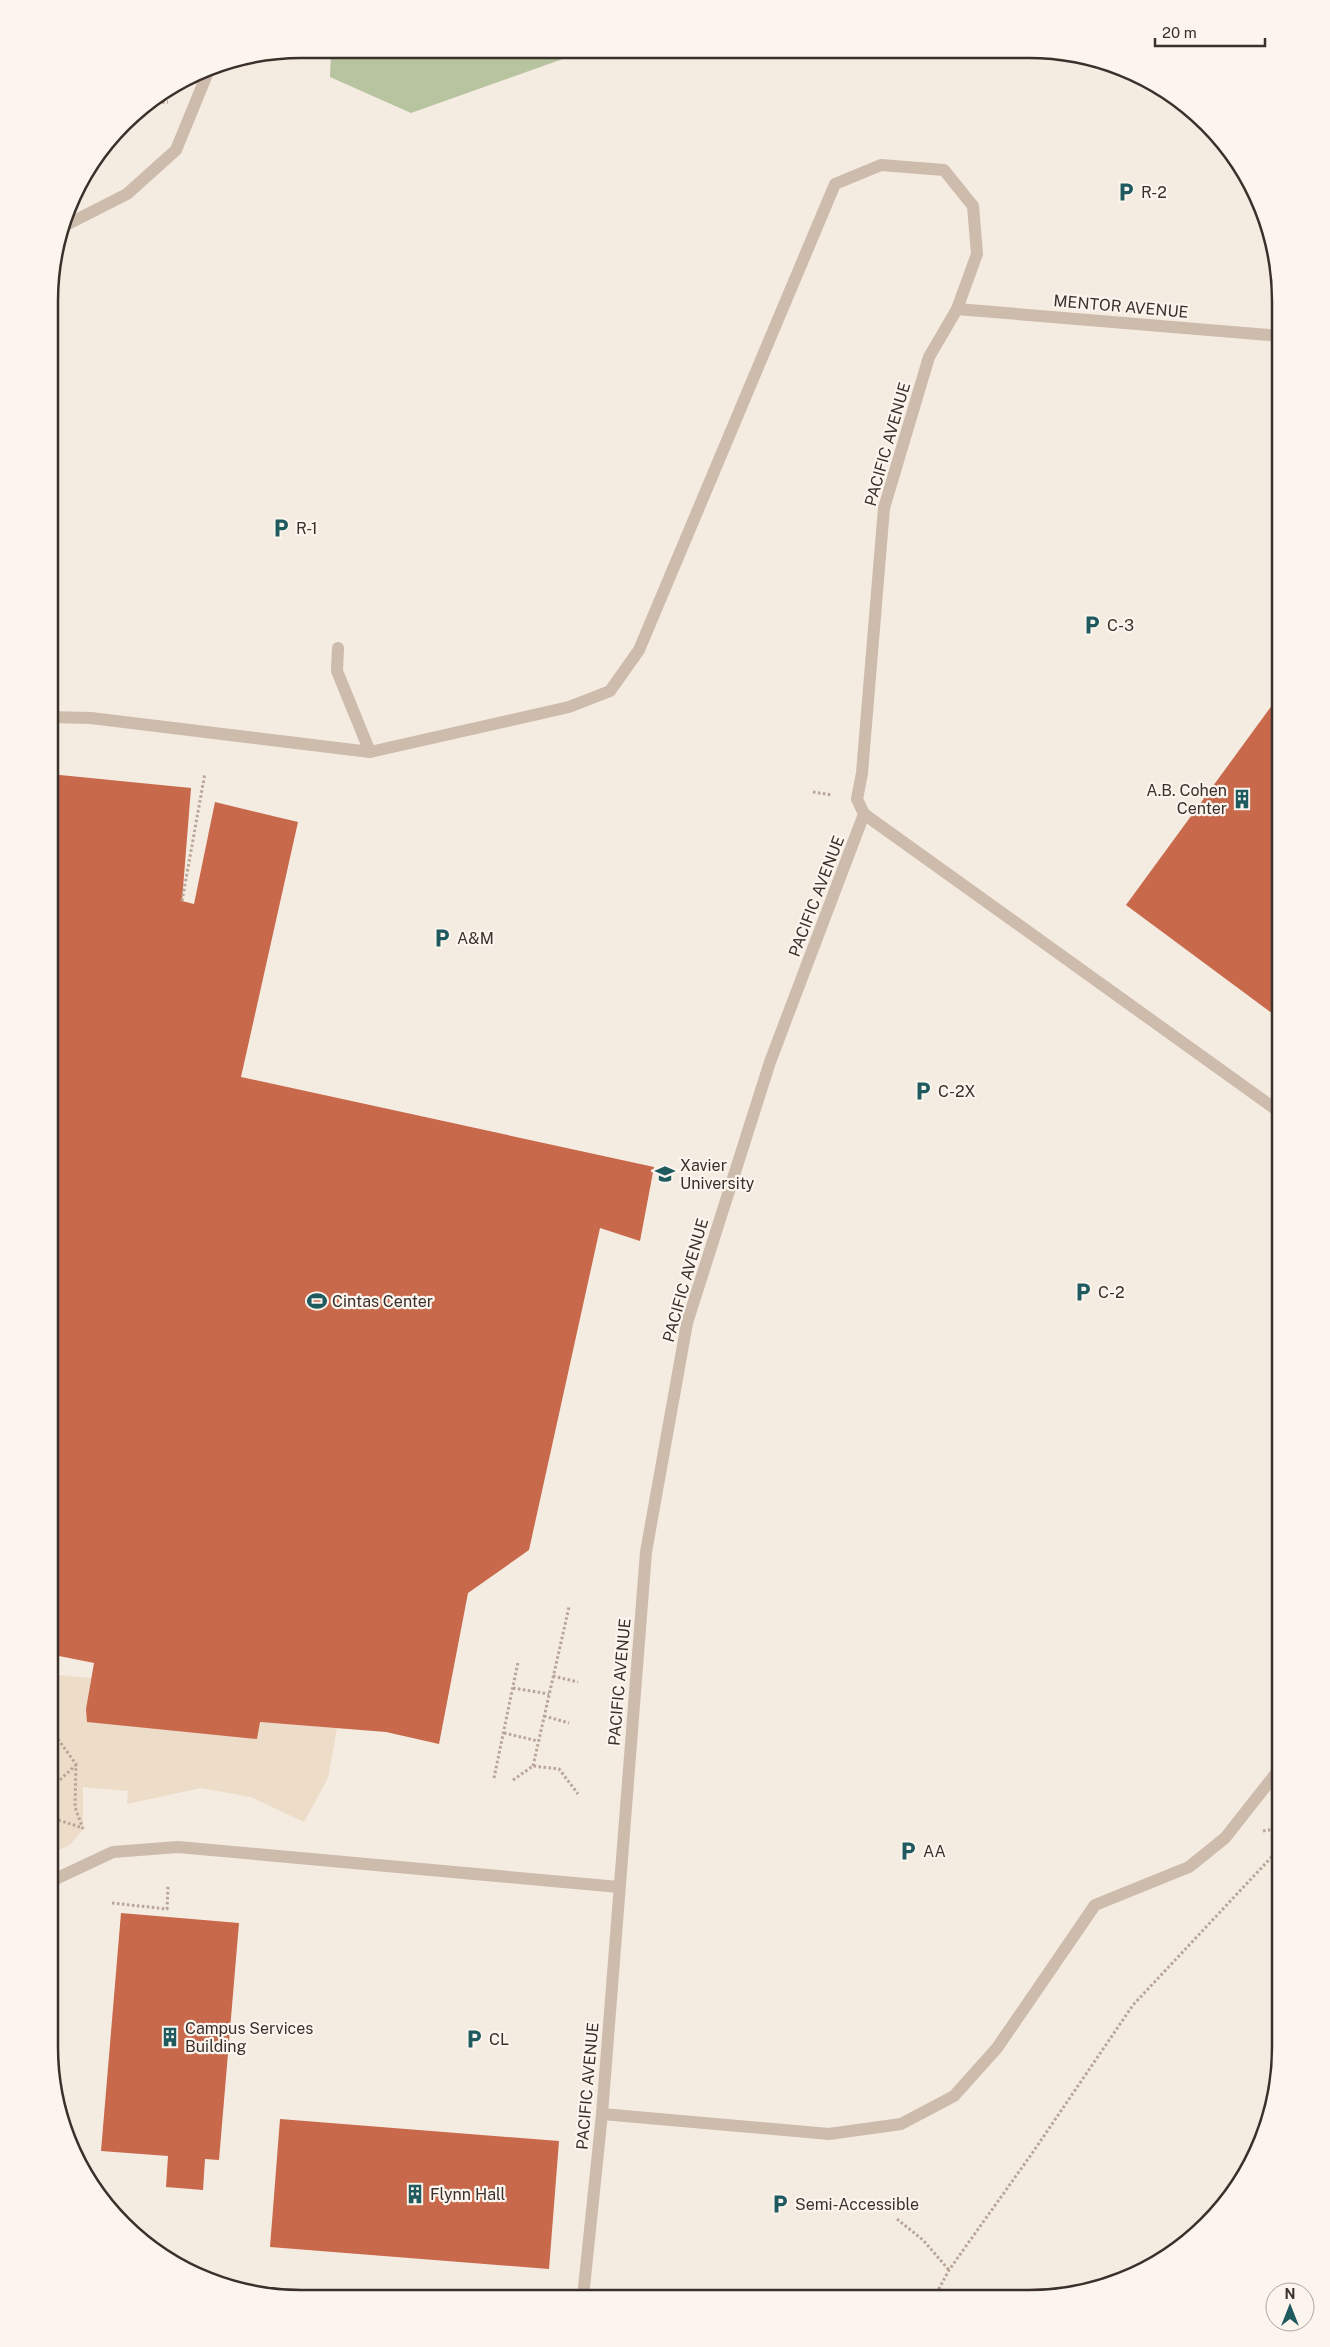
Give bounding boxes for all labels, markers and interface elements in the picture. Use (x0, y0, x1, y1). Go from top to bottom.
scale bar (1155, 15, 1265, 47)
text: 20 m (1162, 24, 1197, 41)
parking icon: R-2 (1115, 181, 1137, 203)
place label: R-2 (1141, 183, 1167, 202)
street label: MENTOR AVENUE (1053, 291, 1189, 322)
street label: PACIFIC AVENUE (861, 380, 914, 508)
parking icon: R-1 (270, 517, 292, 539)
place label: R-1 (296, 519, 317, 538)
parking icon: C-3 (1081, 614, 1103, 636)
place label: C-3 (1107, 616, 1134, 635)
place label: A.B. Cohen Center (1146, 781, 1227, 818)
building icon: A.B. Cohen Center (1231, 788, 1253, 810)
street label: PACIFIC AVENUE (785, 833, 848, 959)
parking icon: A&M (431, 927, 453, 949)
place label: A&M (457, 929, 494, 948)
parking icon: C-2X (912, 1080, 934, 1102)
place label: C-2X (938, 1082, 976, 1101)
place label: Xavier University (680, 1156, 755, 1193)
school or university icon: Xavier University (654, 1163, 676, 1185)
street label: PACIFIC AVENUE (659, 1216, 712, 1344)
parking icon: C-2 (1072, 1281, 1094, 1303)
place label: C-2 (1098, 1283, 1125, 1302)
sports icon: Cintas Center (306, 1290, 328, 1312)
place label: Cintas Center (332, 1292, 433, 1311)
street label: PACIFIC AVENUE (604, 1617, 635, 1747)
parking icon: AA (897, 1840, 919, 1862)
place label: AA (923, 1842, 946, 1861)
place label: Campus Services Building (185, 2019, 313, 2056)
street label: PACIFIC AVENUE (572, 2021, 603, 2151)
building icon: Campus Services Building (159, 2026, 181, 2048)
parking icon: CL (463, 2028, 485, 2050)
place label: CL (489, 2030, 509, 2049)
building icon: Flynn Hall (404, 2183, 426, 2205)
place label: Flynn Hall (430, 2185, 506, 2204)
parking icon: Semi-Accessible (769, 2193, 791, 2215)
place label: Semi-Accessible (795, 2195, 919, 2214)
north arrow (1265, 2282, 1315, 2332)
text: N (1285, 2286, 1295, 2302)

